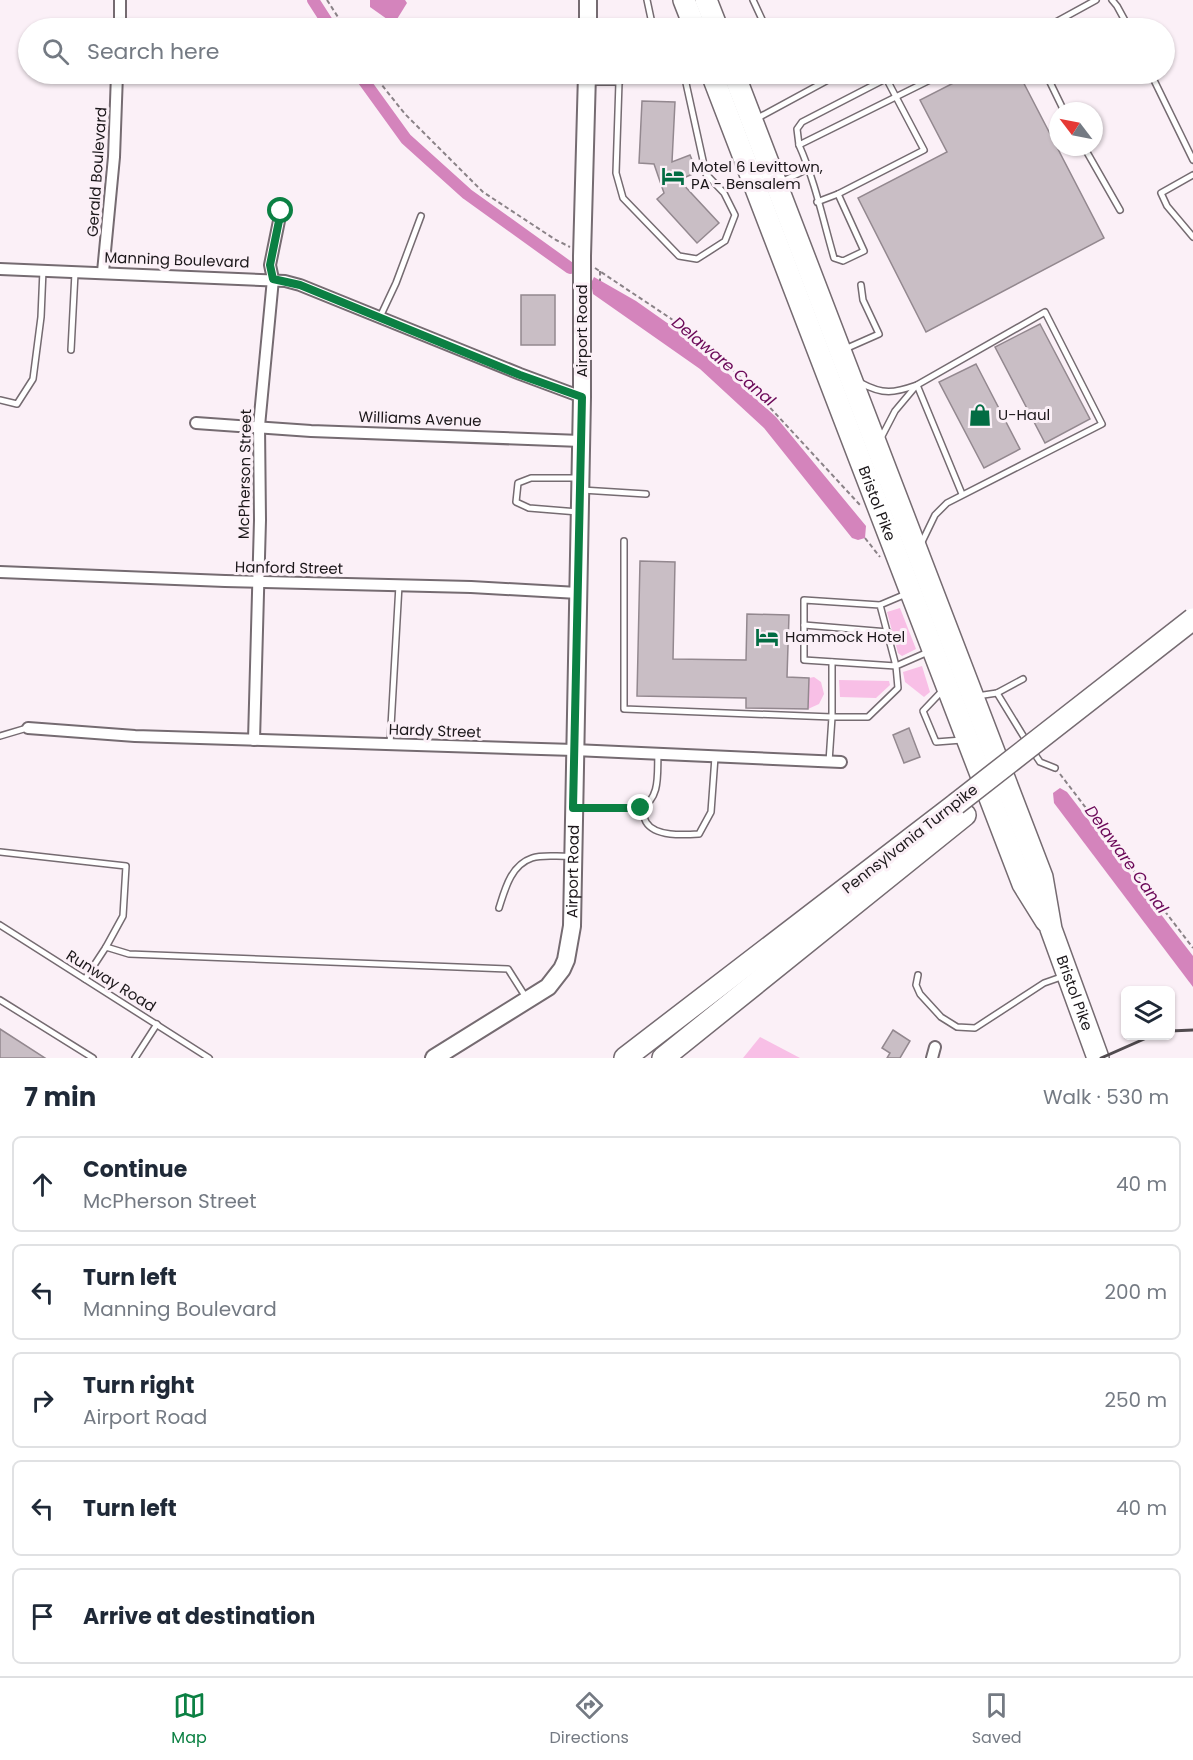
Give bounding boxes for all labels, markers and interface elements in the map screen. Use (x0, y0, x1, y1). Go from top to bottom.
search box (18, 18, 1175, 84)
icon: search (39, 35, 72, 68)
text: Search here (87, 36, 220, 67)
north arrow (1049, 102, 1103, 156)
street label: Gerald Boulevard (81, 106, 112, 238)
place label: Motel 6 Levittown, PA - Bensalem (691, 156, 823, 194)
hotel icon: Motel 6 Levittown, PA - Bensalem (660, 163, 686, 189)
route start (267, 197, 293, 223)
street label: Manning Boulevard (104, 246, 250, 273)
street label: Airport Road (571, 284, 592, 378)
water label: Delaware Canal (667, 311, 780, 412)
shop icon: U-Haul (967, 402, 993, 428)
place label: U-Haul (998, 404, 1050, 425)
street label: Williams Avenue (358, 406, 482, 431)
street label: McPherson Street (233, 409, 256, 539)
street label: Bristol Pike (853, 463, 901, 544)
street label: Hanford Street (235, 556, 343, 579)
hotel icon: Hammock Hotel (754, 624, 780, 650)
place label: Hammock Hotel (785, 626, 905, 647)
street label: Hardy Street (388, 718, 482, 743)
street label: Pennsylvania Turnpike (837, 779, 982, 898)
route end (627, 794, 653, 820)
water label: Delaware Canal (1079, 800, 1174, 918)
street label: Airport Road (561, 825, 584, 918)
street label: Runway Road (62, 945, 160, 1017)
street label: Bristol Pike (1051, 952, 1098, 1033)
map controls (1121, 986, 1175, 1040)
button: layers (1121, 986, 1175, 1040)
text: 7 min (24, 1079, 96, 1115)
text: Walk · 530 m (1043, 1083, 1169, 1111)
text: Continue (83, 1154, 187, 1185)
icon: ahead (26, 1168, 59, 1201)
text: 40 m (1116, 1170, 1167, 1198)
text: McPherson Street (83, 1187, 257, 1215)
text: Turn left (83, 1262, 177, 1293)
icon: left (26, 1276, 59, 1309)
text: 200 m (1104, 1278, 1167, 1306)
text: Manning Boulevard (83, 1295, 277, 1323)
text: Turn right (83, 1370, 194, 1401)
icon: right (26, 1384, 59, 1417)
text: 250 m (1104, 1386, 1167, 1414)
text: Airport Road (83, 1403, 207, 1431)
icon: left (26, 1492, 59, 1525)
text: Turn left (83, 1493, 177, 1524)
text: 40 m (1116, 1494, 1167, 1522)
icon: arrive (26, 1600, 59, 1633)
text: Arrive at destination (83, 1601, 315, 1632)
tab: Map (171, 1689, 207, 1750)
tab: Directions (550, 1689, 629, 1750)
tab: Saved (972, 1689, 1022, 1750)

